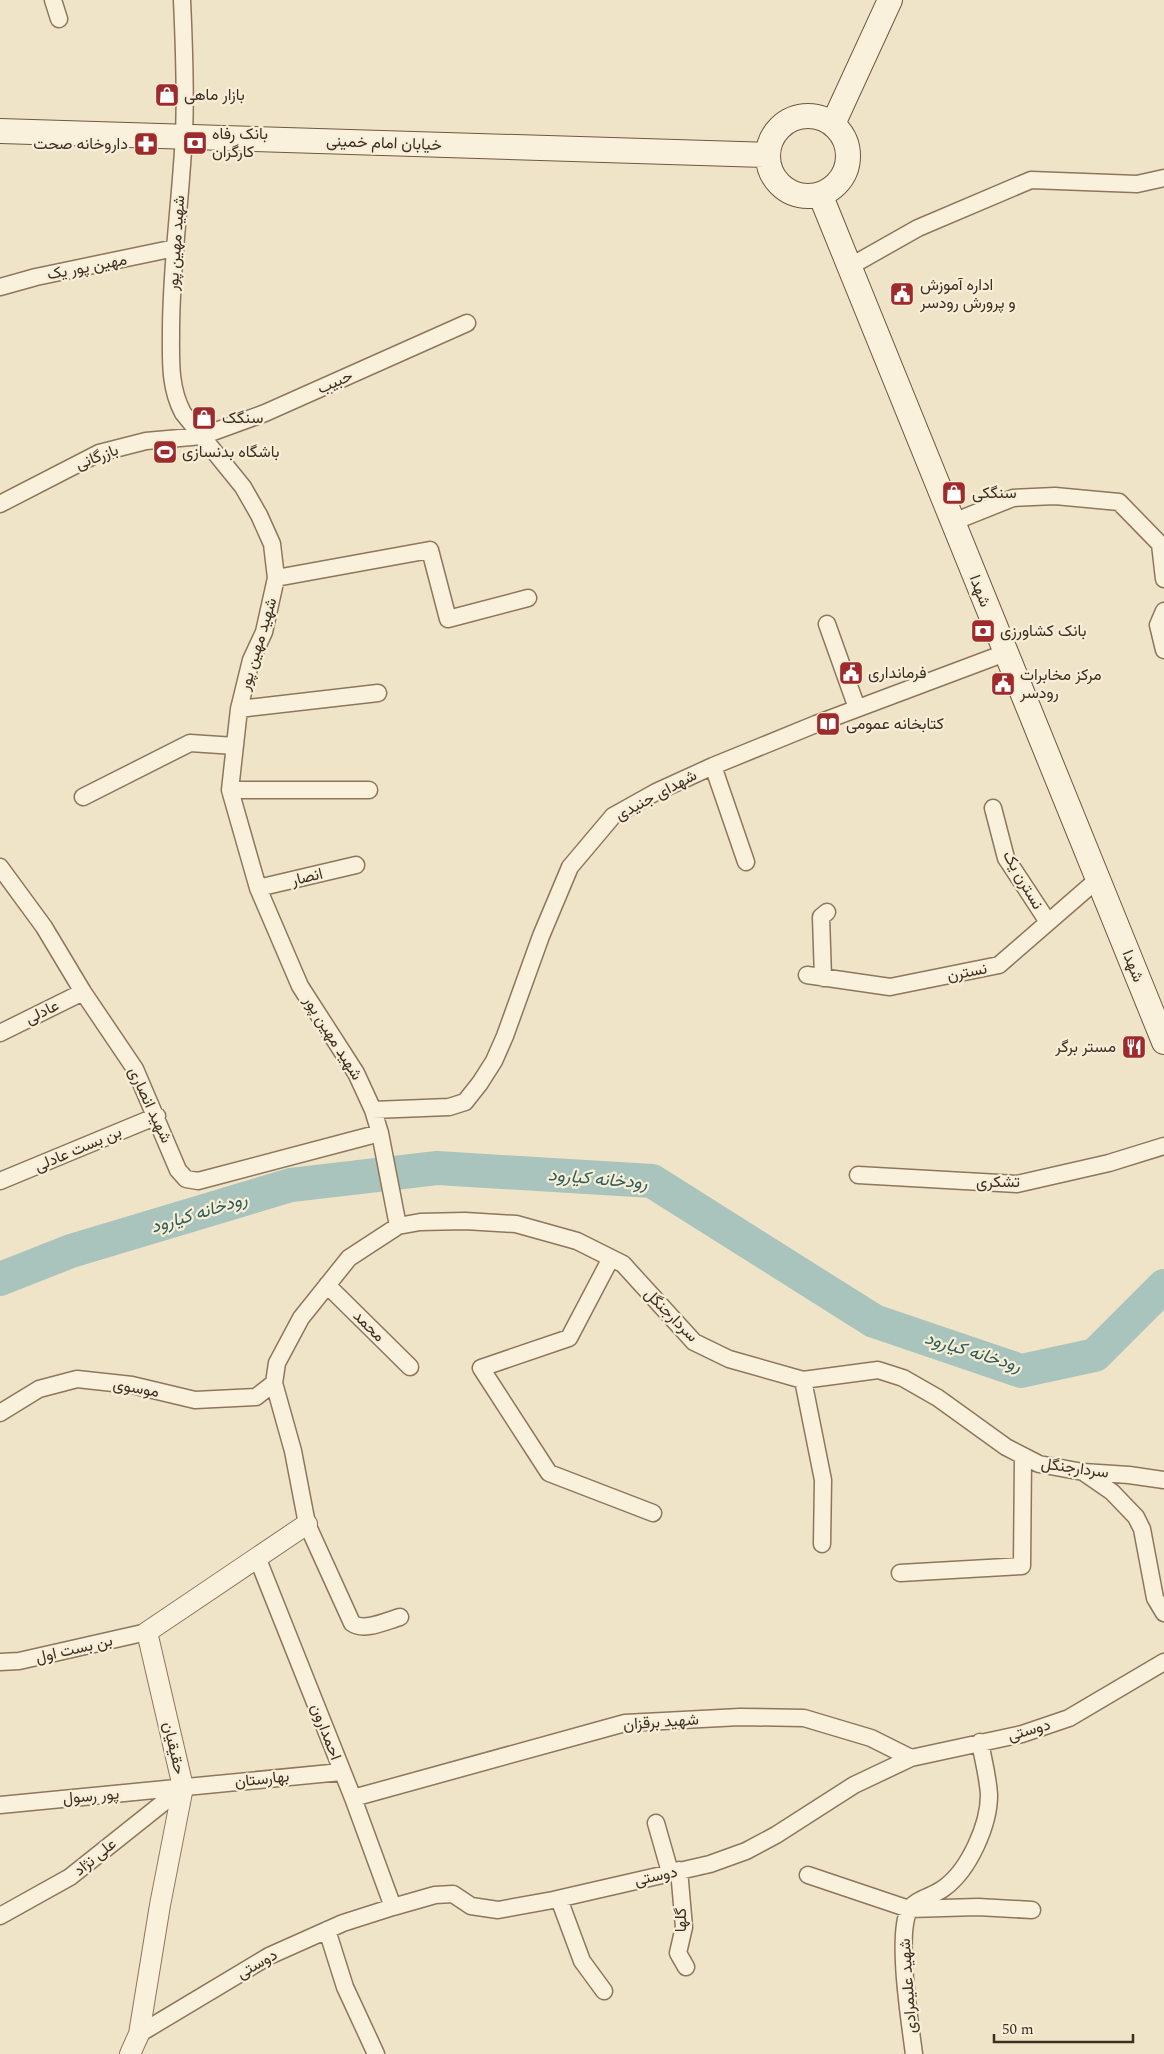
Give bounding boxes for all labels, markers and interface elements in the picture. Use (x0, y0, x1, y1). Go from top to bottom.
shop icon: بازار ماهى (154, 82, 180, 108)
place label: بازار ماهى (184, 83, 245, 107)
place label: بانک رفاه کارگران (212, 122, 268, 164)
street label: خیابان امام خمینی (326, 129, 443, 157)
bank icon: بانک رفاه کارگران (182, 130, 208, 156)
pharmacy icon: داروخانه صحت (133, 131, 159, 157)
place label: داروخانه صحت (33, 132, 128, 156)
street label: شهید مهین پور (161, 194, 191, 293)
street label: مهین پور یک (45, 248, 129, 286)
place label: اداره آموزش و پرورش رودسر (919, 273, 1016, 315)
public building icon: اداره آموزش و پرورش رودسر (889, 281, 915, 307)
street label: حبیب (313, 363, 357, 400)
shop icon: سنگک (191, 405, 217, 431)
place label: سنگک (222, 406, 263, 430)
street label: بازرگانی (72, 438, 122, 476)
sports icon: باشگاه بدنسازى (152, 439, 178, 465)
place label: باشگاه بدنسازى (182, 440, 280, 464)
shop icon: سنگکى (941, 480, 967, 506)
place label: سنگکى (972, 481, 1017, 505)
street label: شهدا (963, 571, 997, 611)
street label: شهید مهین پور (232, 595, 283, 694)
bank icon: بانک کشاورزى (970, 618, 996, 644)
place label: بانک کشاورزى (1000, 619, 1086, 643)
public building icon: فرماندارى (838, 660, 864, 686)
place label: فرماندارى (868, 661, 927, 685)
place label: مرکز مخابرات رودسر (1019, 663, 1102, 705)
public building icon: مرکز مخابرات رودسر (990, 671, 1016, 697)
library icon: کتابخانه عمومى (815, 711, 841, 737)
place label: کتابخانه عمومى (846, 712, 944, 736)
street label: شهدای جنیدی (611, 763, 701, 827)
street label: نسترن یک (997, 846, 1049, 914)
street label: انصار (288, 862, 325, 893)
street label: شهدا (1116, 946, 1150, 986)
street label: نسترن (945, 956, 989, 988)
street label: شهید مهین پور (297, 990, 369, 1085)
street label: عادلی (21, 994, 63, 1030)
restaurant icon: مستر برگر (1121, 1034, 1147, 1060)
place label: مستر برگر (1054, 1035, 1116, 1059)
street label: شهید انصاری (122, 1063, 178, 1147)
street label: بن بست عادلی (31, 1120, 125, 1178)
water label: رودخانه کیارود (547, 1161, 649, 1197)
street label: تشکری (976, 1170, 1020, 1194)
water label: رودخانه کیارود (147, 1186, 251, 1240)
street label: سردارجنگل (638, 1282, 704, 1348)
street label: محمد (347, 1304, 391, 1348)
water label: رودخانه کیارود (921, 1325, 1025, 1379)
street label: موسوی (111, 1372, 161, 1404)
street label: سردارجنگل (1040, 1451, 1110, 1485)
street label: بن بست اول (33, 1628, 115, 1670)
street label: احمدارون (304, 1700, 348, 1764)
street label: شهید برقزان (622, 1707, 700, 1737)
street label: دوستی (1005, 1712, 1053, 1748)
street label: حقیقیان (156, 1719, 192, 1777)
street label: بهارستان (233, 1764, 291, 1794)
street label: پور رسول (62, 1782, 120, 1810)
street label: علی نژاد (68, 1832, 122, 1882)
street label: دوستی (632, 1860, 680, 1892)
street label: گلها (669, 1908, 693, 1932)
street label: شهید علیمرادی (893, 1938, 923, 2034)
street label: دوستی (232, 1943, 282, 1985)
scale bar (994, 2012, 1133, 2044)
text: 50 m (1002, 2018, 1034, 2041)

